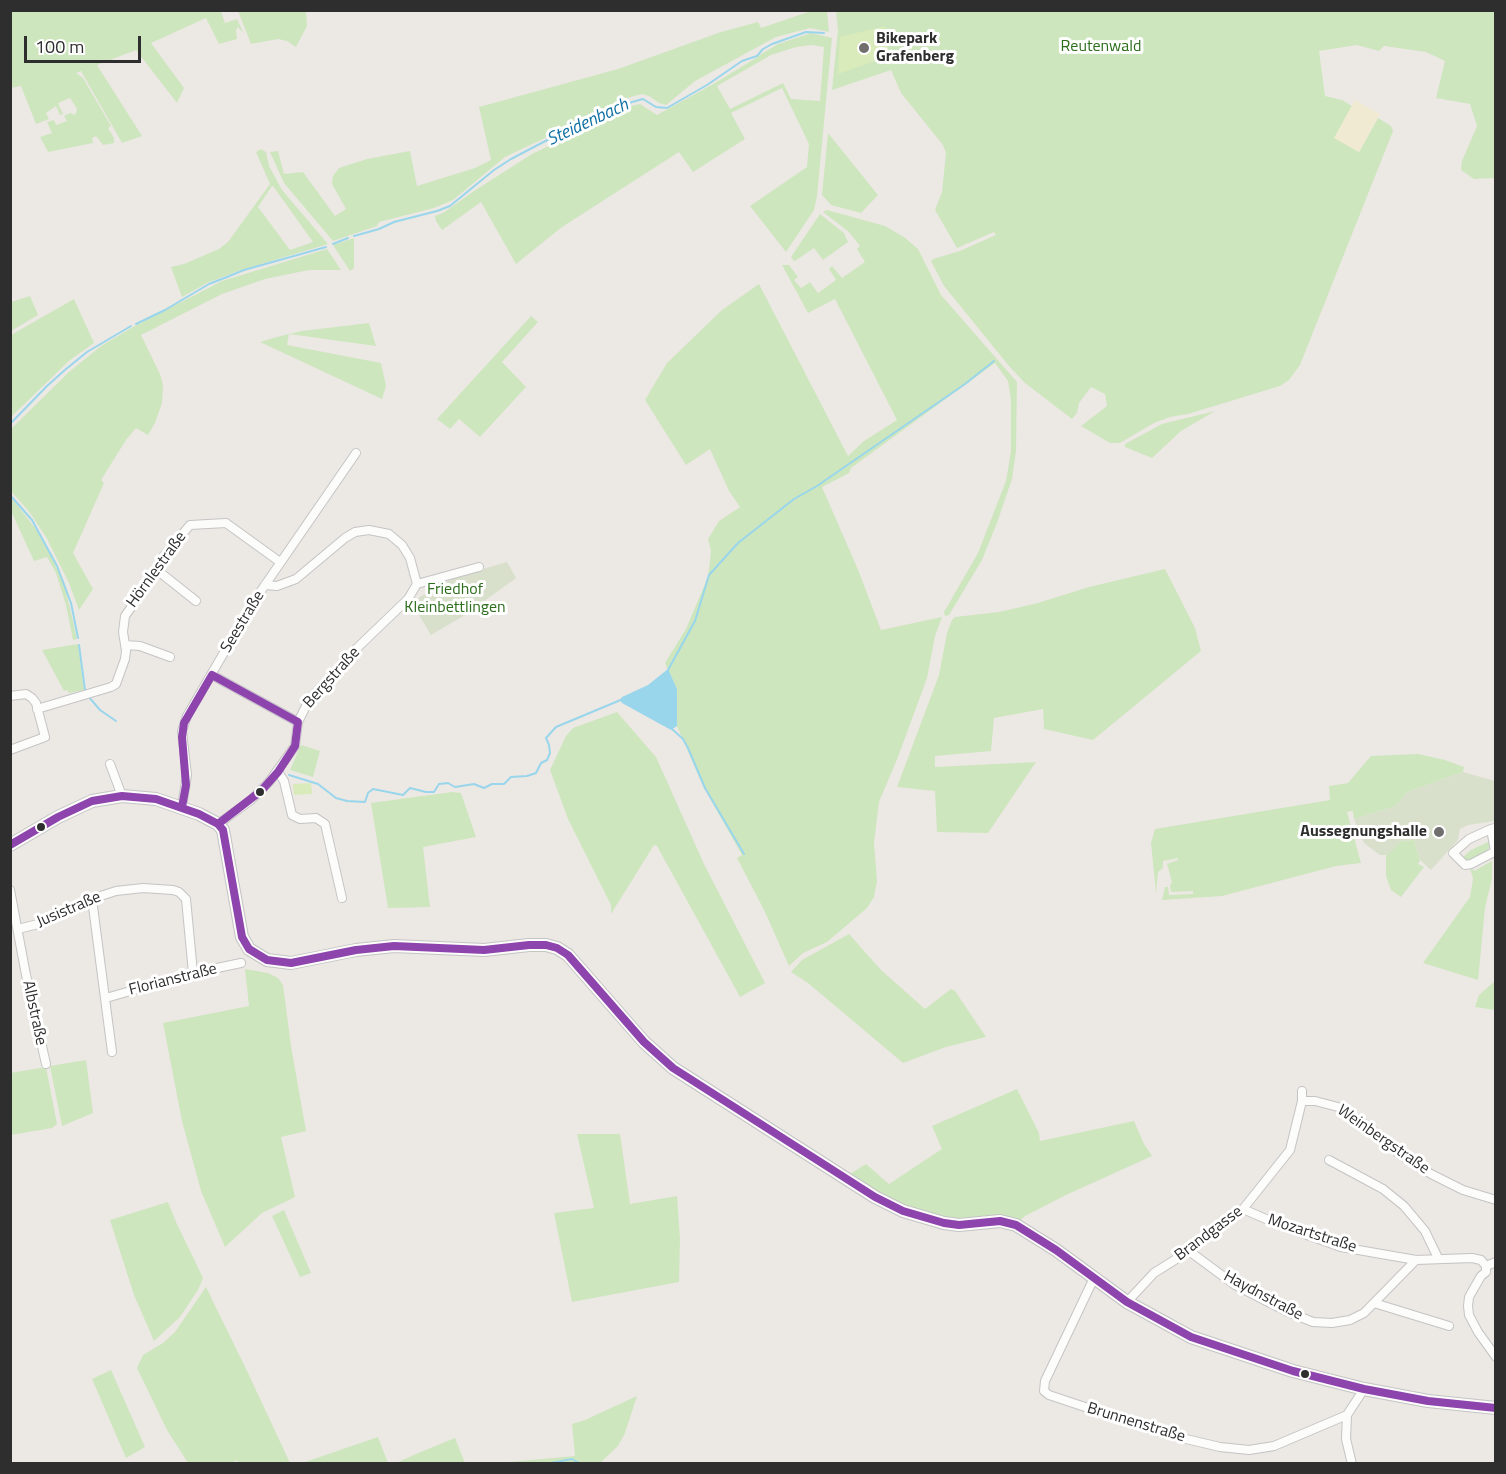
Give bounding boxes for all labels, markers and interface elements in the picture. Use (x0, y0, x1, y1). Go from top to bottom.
scale bar (27, 24, 144, 62)
place label: Bikepark Grafenberg (876, 29, 954, 67)
text: 100 m (35, 33, 84, 60)
park label: Reutenwald (1061, 37, 1141, 57)
marker: Bikepark Grafenberg (857, 41, 871, 55)
water label: Steidenbach (544, 95, 632, 151)
street label: Hörnlestraße (123, 528, 191, 612)
park label: Friedhof Kleinbettlingen (404, 580, 506, 618)
street label: Seestraße (217, 588, 269, 656)
street label: Bergstraße (300, 644, 364, 712)
unlabelled marker (254, 786, 266, 798)
unlabelled marker (35, 821, 47, 833)
place label: Aussegnungshalle (1300, 822, 1427, 842)
marker: Aussegnungshalle (1432, 825, 1446, 839)
street label: Jusistraße (34, 888, 104, 932)
street label: Florianstraße (127, 960, 219, 1000)
street label: Albstraße (18, 979, 50, 1047)
street label: Weinbergstraße (1333, 1101, 1433, 1179)
street label: Brandgasse (1171, 1202, 1247, 1266)
street label: Mozartstraße (1265, 1211, 1359, 1257)
street label: Haydnstraße (1220, 1267, 1306, 1325)
unlabelled marker (1299, 1368, 1311, 1380)
street label: Brunnenstraße (1085, 1399, 1187, 1447)

